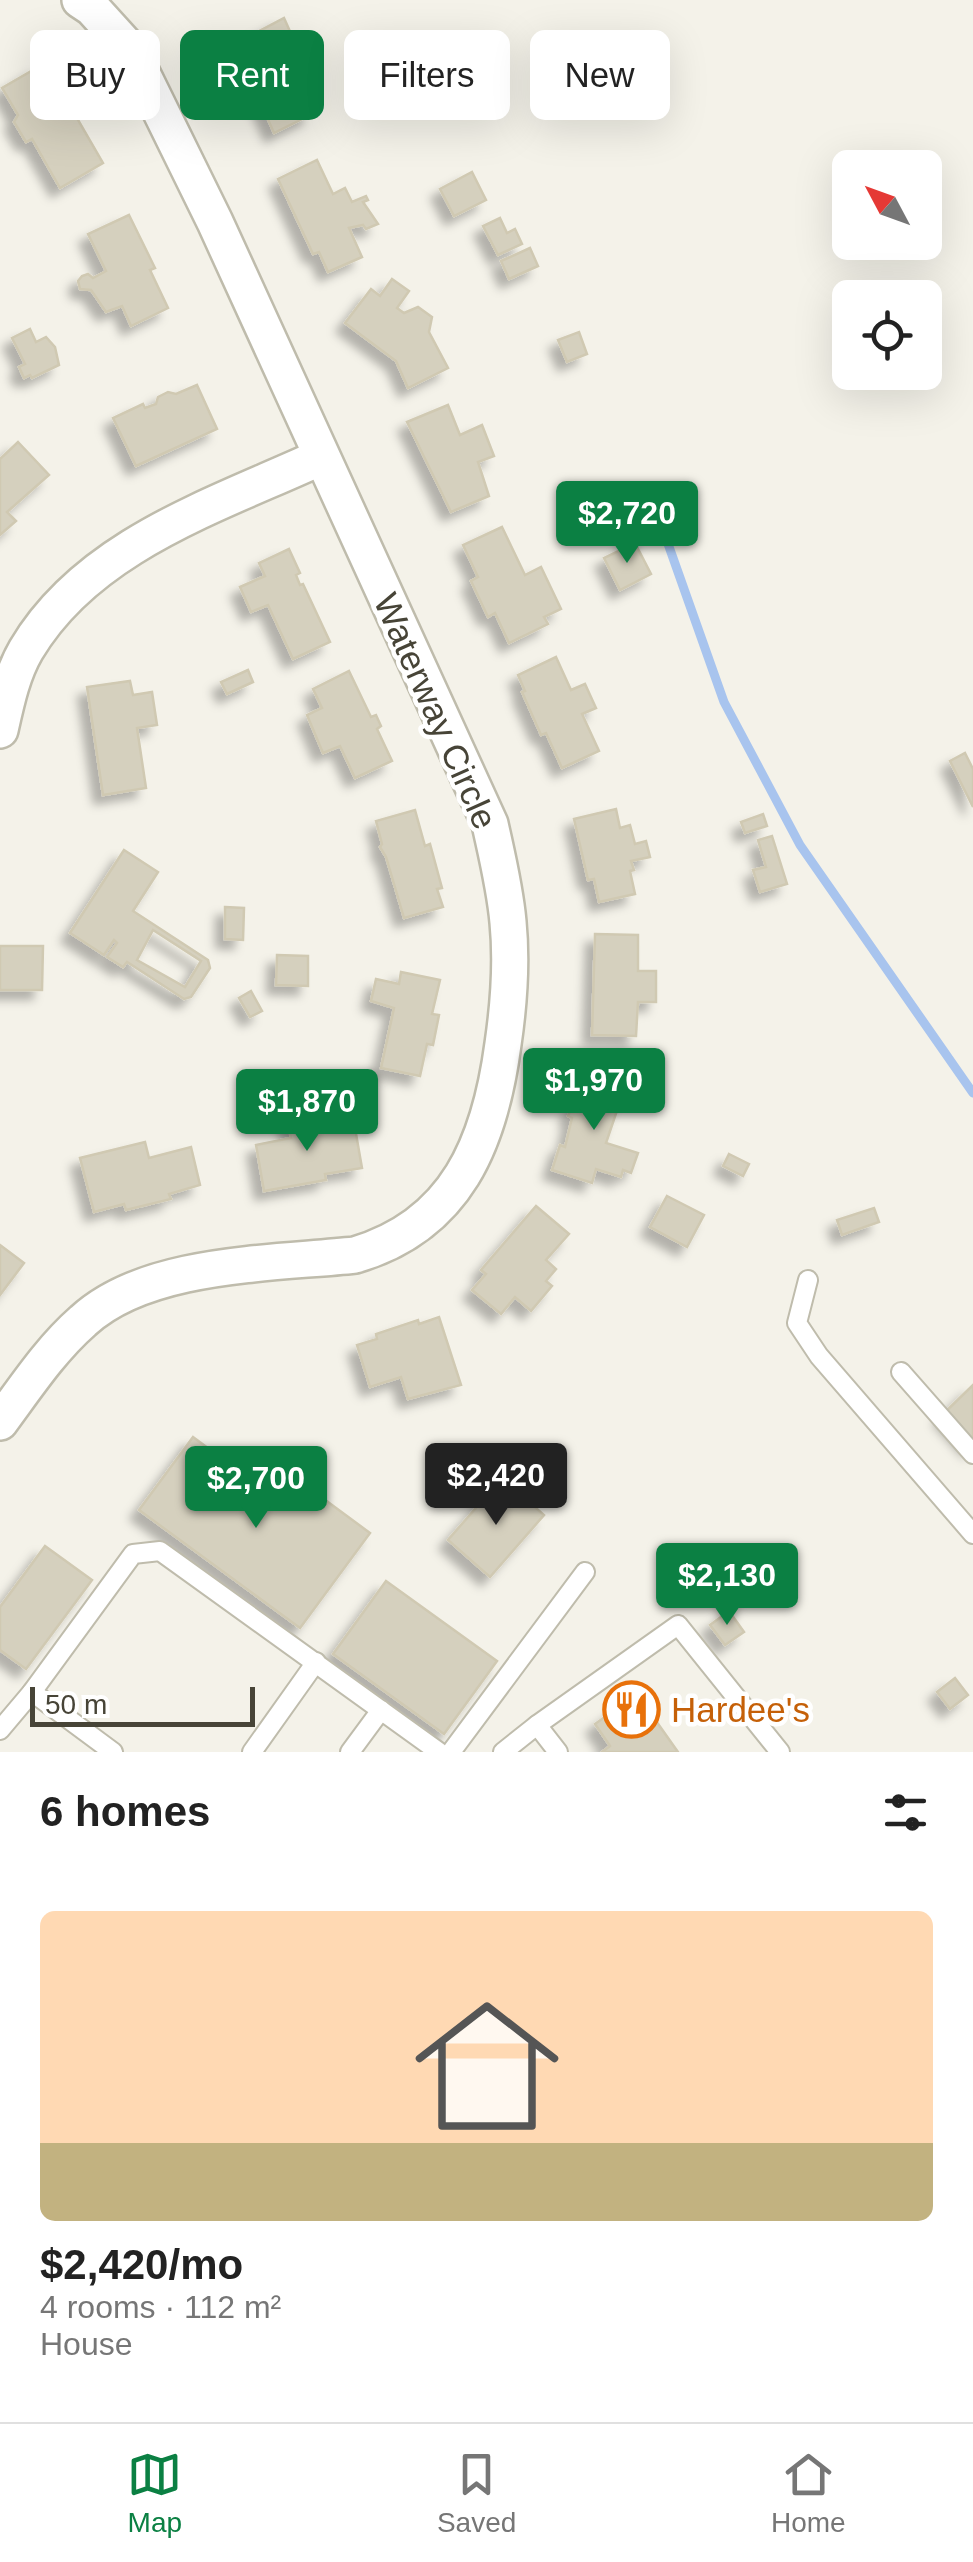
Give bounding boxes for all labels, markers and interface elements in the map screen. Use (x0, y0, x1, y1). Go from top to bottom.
chip: Buy (30, 30, 160, 120)
chip: Rent (180, 30, 324, 120)
chip: Filters (344, 30, 510, 120)
chip: New (530, 30, 670, 120)
north arrow (832, 150, 942, 260)
map controls (832, 150, 942, 390)
button: locate (832, 280, 942, 390)
pin: $2,720 (546, 481, 708, 566)
text: $2,720 (578, 495, 676, 531)
street label: Waterway Circle (367, 587, 505, 835)
pin: $1,970 (513, 1048, 675, 1133)
text: $1,970 (545, 1062, 643, 1098)
pin: $1,870 (226, 1069, 388, 1154)
text: $1,870 (258, 1083, 356, 1119)
pin: $2,420 (415, 1443, 577, 1528)
pin: $2,700 (175, 1446, 337, 1531)
text: $2,420 (447, 1457, 545, 1493)
text: $2,700 (207, 1460, 305, 1496)
pin: $2,130 (646, 1543, 808, 1628)
text: $2,130 (678, 1557, 776, 1593)
restaurant icon: Hardee's (602, 1679, 662, 1739)
scale bar (30, 1682, 255, 1726)
text: 50 m (45, 1689, 107, 1720)
place label: Hardee's (671, 1690, 810, 1729)
icon: filters (878, 1785, 933, 1840)
text: 6 homes (40, 1788, 210, 1835)
icon: home (397, 1976, 577, 2156)
text: $2,420/mo (40, 2241, 243, 2288)
text: 4 rooms · 112 m² (40, 2289, 281, 2325)
text: House (40, 2326, 133, 2362)
tab: Map (127, 2447, 182, 2539)
tab: Saved (437, 2447, 516, 2539)
tab: Home (771, 2447, 846, 2539)

